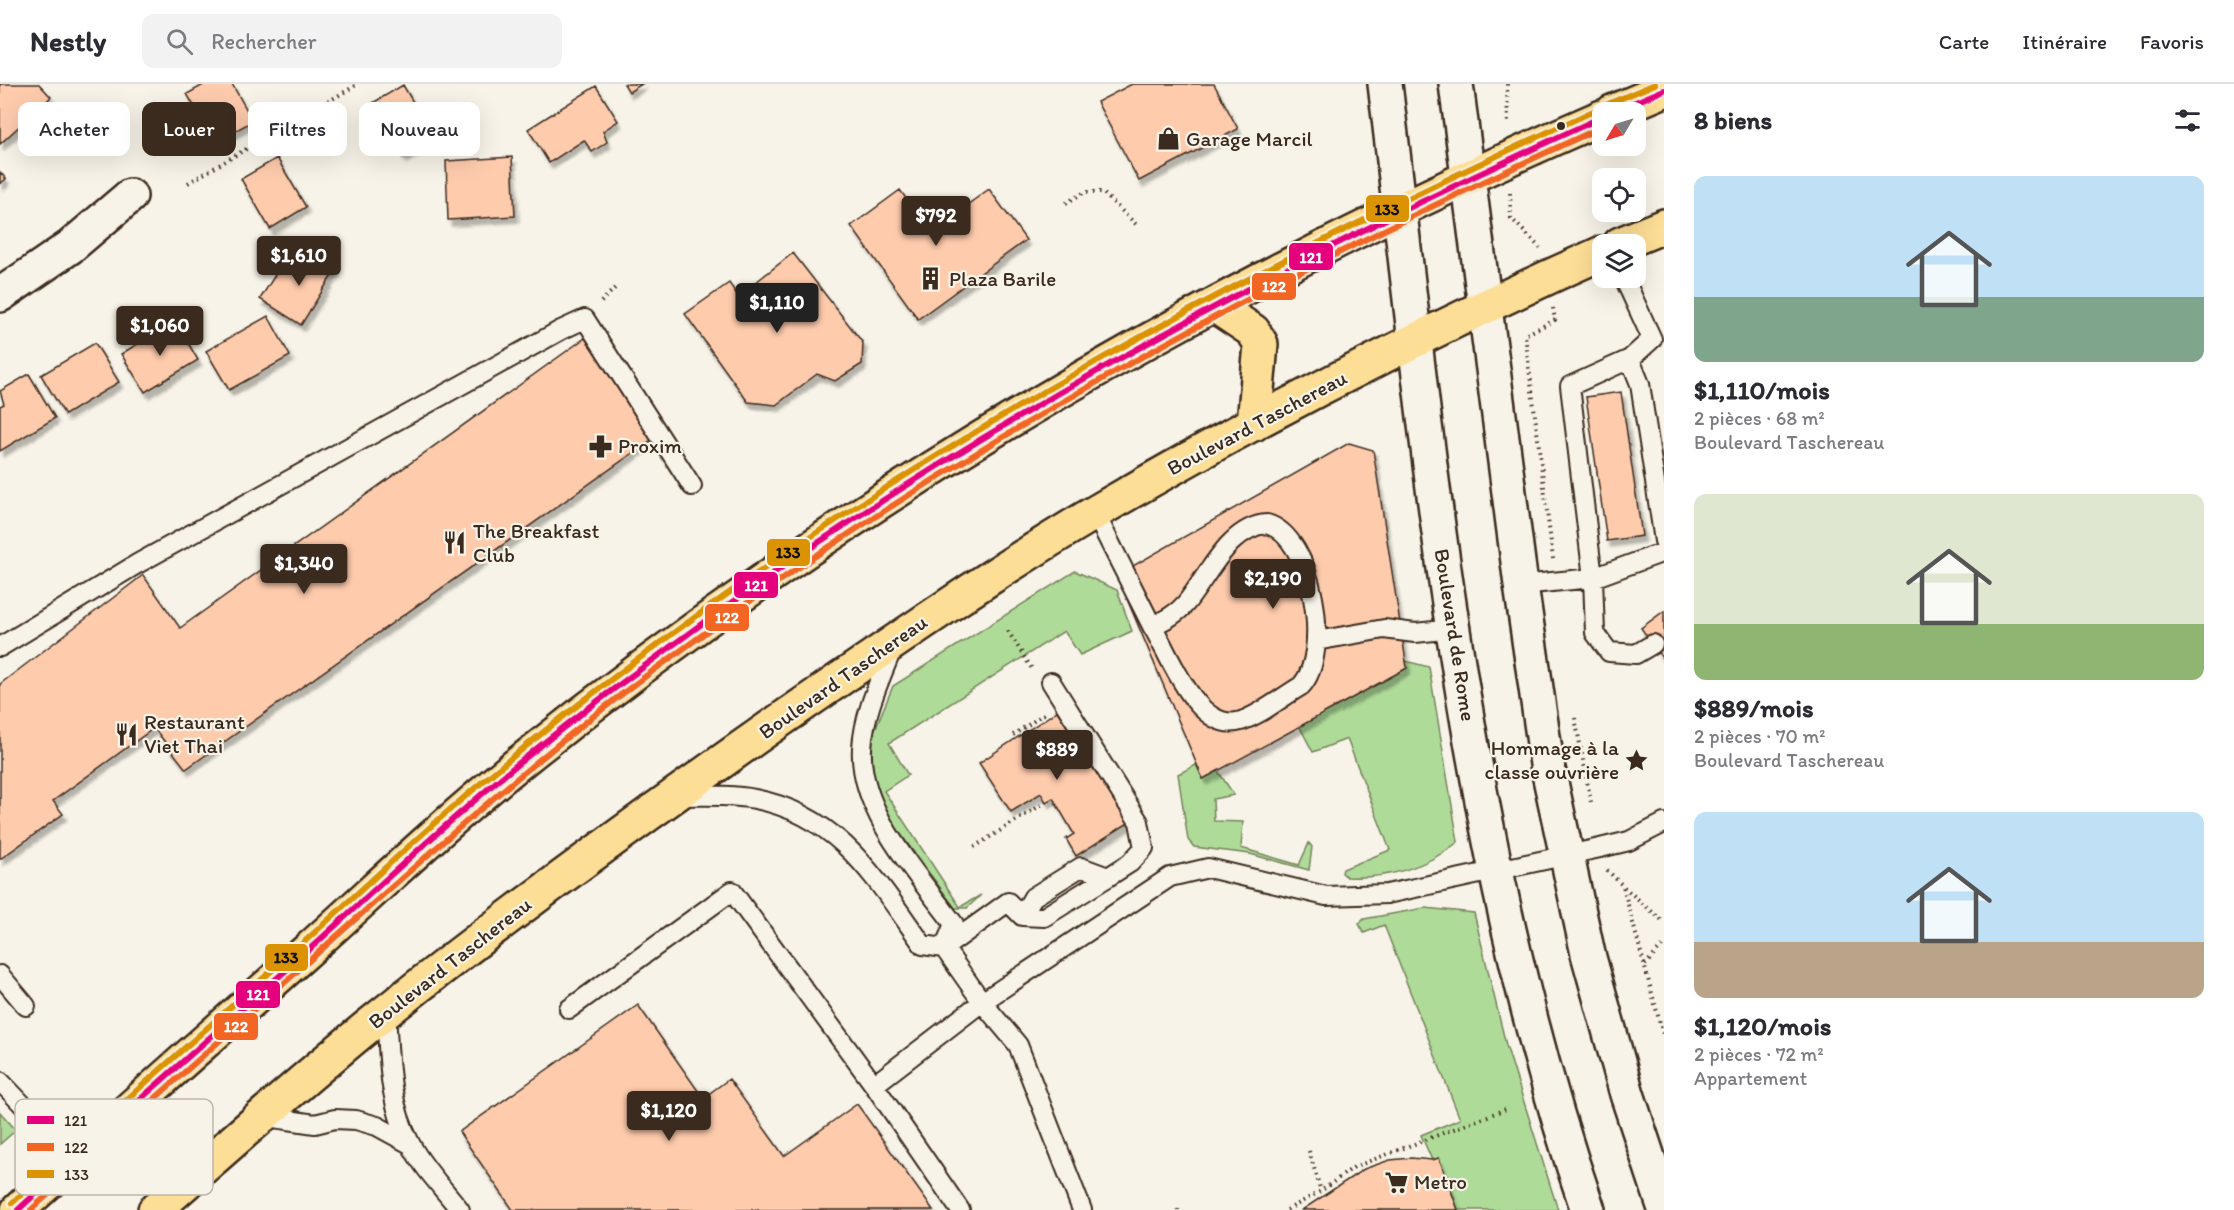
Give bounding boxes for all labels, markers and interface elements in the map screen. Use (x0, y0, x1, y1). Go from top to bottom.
search box (142, 14, 562, 68)
text: Nestly (30, 24, 106, 58)
icon: search (163, 25, 196, 58)
text: Rechercher (211, 28, 317, 55)
text: Carte (1939, 29, 1989, 54)
text: Itinéraire (2022, 29, 2107, 54)
text: Favoris (2140, 29, 2204, 54)
chip: Acheter (18, 102, 130, 156)
chip: Louer (142, 102, 236, 156)
chip: Filtres (248, 102, 347, 156)
chip: Nouveau (359, 102, 480, 156)
north arrow (1592, 102, 1646, 156)
map controls (1592, 102, 1646, 288)
text: 8 biens (1694, 104, 1772, 136)
icon: filters (2171, 104, 2204, 137)
unlabelled marker (1555, 120, 1567, 132)
shop icon: Garage Marcil (1155, 126, 1181, 152)
place label: Garage Marcil (1186, 126, 1313, 151)
button: locate (1592, 168, 1646, 222)
line badge: 133 (1365, 194, 1410, 223)
pin: $792 (900, 196, 972, 247)
text: 133 (1375, 200, 1400, 219)
text: $792 (915, 203, 957, 227)
icon: home (1895, 215, 2003, 323)
button: layers (1592, 234, 1646, 288)
pin: $1,610 (250, 236, 348, 287)
line badge: 121 (1288, 242, 1334, 271)
text: $1,610 (271, 243, 327, 267)
text: 121 (1299, 248, 1323, 267)
building icon: Plaza Barile (918, 266, 944, 292)
place label: Plaza Barile (949, 266, 1056, 291)
line badge: 122 (1251, 272, 1297, 301)
text: 122 (1262, 277, 1287, 296)
pin: $1,110 (728, 283, 826, 334)
text: $1,110 (749, 290, 805, 314)
pin: $1,060 (111, 306, 209, 357)
text: $1,060 (130, 313, 190, 337)
street label: Boulevard Taschereau (1163, 364, 1351, 481)
text: $1,110/mois (1694, 374, 1830, 406)
text: 2 pièces · 68 m² (1694, 406, 1825, 430)
text: Boulevard Taschereau (1694, 430, 1884, 454)
pharmacy icon: Proxim (587, 433, 613, 459)
place label: Proxim (618, 433, 682, 458)
place label: The Breakfast Club (473, 518, 600, 567)
restaurant icon: The Breakfast Club (442, 530, 468, 556)
icon: home (1895, 533, 2003, 641)
line badge: 133 (766, 538, 811, 567)
text: 133 (776, 543, 801, 562)
pin: $1,340 (255, 544, 353, 595)
street label: Boulevard de Rome (1430, 547, 1481, 723)
text: $1,340 (274, 551, 334, 575)
pin: $2,190 (1224, 559, 1322, 610)
text: $2,190 (1244, 566, 1302, 590)
line badge: 121 (733, 571, 779, 599)
text: 121 (744, 576, 768, 595)
line badge: 122 (704, 603, 750, 632)
text: 122 (715, 608, 740, 627)
street label: Boulevard Taschereau (754, 609, 932, 744)
text: $889/mois (1694, 692, 1814, 724)
place label: Restaurant Viet Thai (144, 709, 245, 758)
restaurant icon: Restaurant Viet Thai (113, 721, 139, 747)
text: 2 pièces · 70 m² (1694, 724, 1825, 748)
pin: $889 (1021, 730, 1093, 781)
place label: Hommage à la classe ouvrière (1485, 735, 1619, 784)
text: $889 (1036, 737, 1078, 761)
place icon: Hommage à la classe ouvrière (1624, 747, 1650, 773)
text: Boulevard Taschereau (1694, 748, 1884, 772)
icon: home (1895, 851, 2003, 959)
street label: Boulevard Taschereau (363, 891, 536, 1034)
line badge: 133 (264, 943, 309, 972)
text: 133 (274, 948, 299, 967)
line badge: 121 (235, 980, 281, 1009)
text: 121 (246, 985, 270, 1004)
text: $1,120/mois (1694, 1010, 1831, 1042)
line badge: 122 (213, 1012, 259, 1041)
text: 122 (224, 1017, 249, 1036)
text: 2 pièces · 72 m² (1694, 1042, 1824, 1066)
text: Appartement (1694, 1066, 1807, 1090)
pin: $1,120 (620, 1091, 718, 1142)
text: $1,120 (641, 1098, 697, 1122)
legend (15, 1099, 213, 1195)
text: 121 (64, 1111, 88, 1130)
text: 122 (64, 1138, 89, 1157)
text: 133 (64, 1165, 89, 1184)
supermarket icon: Metro (1383, 1169, 1409, 1195)
place label: Metro (1414, 1169, 1467, 1194)

